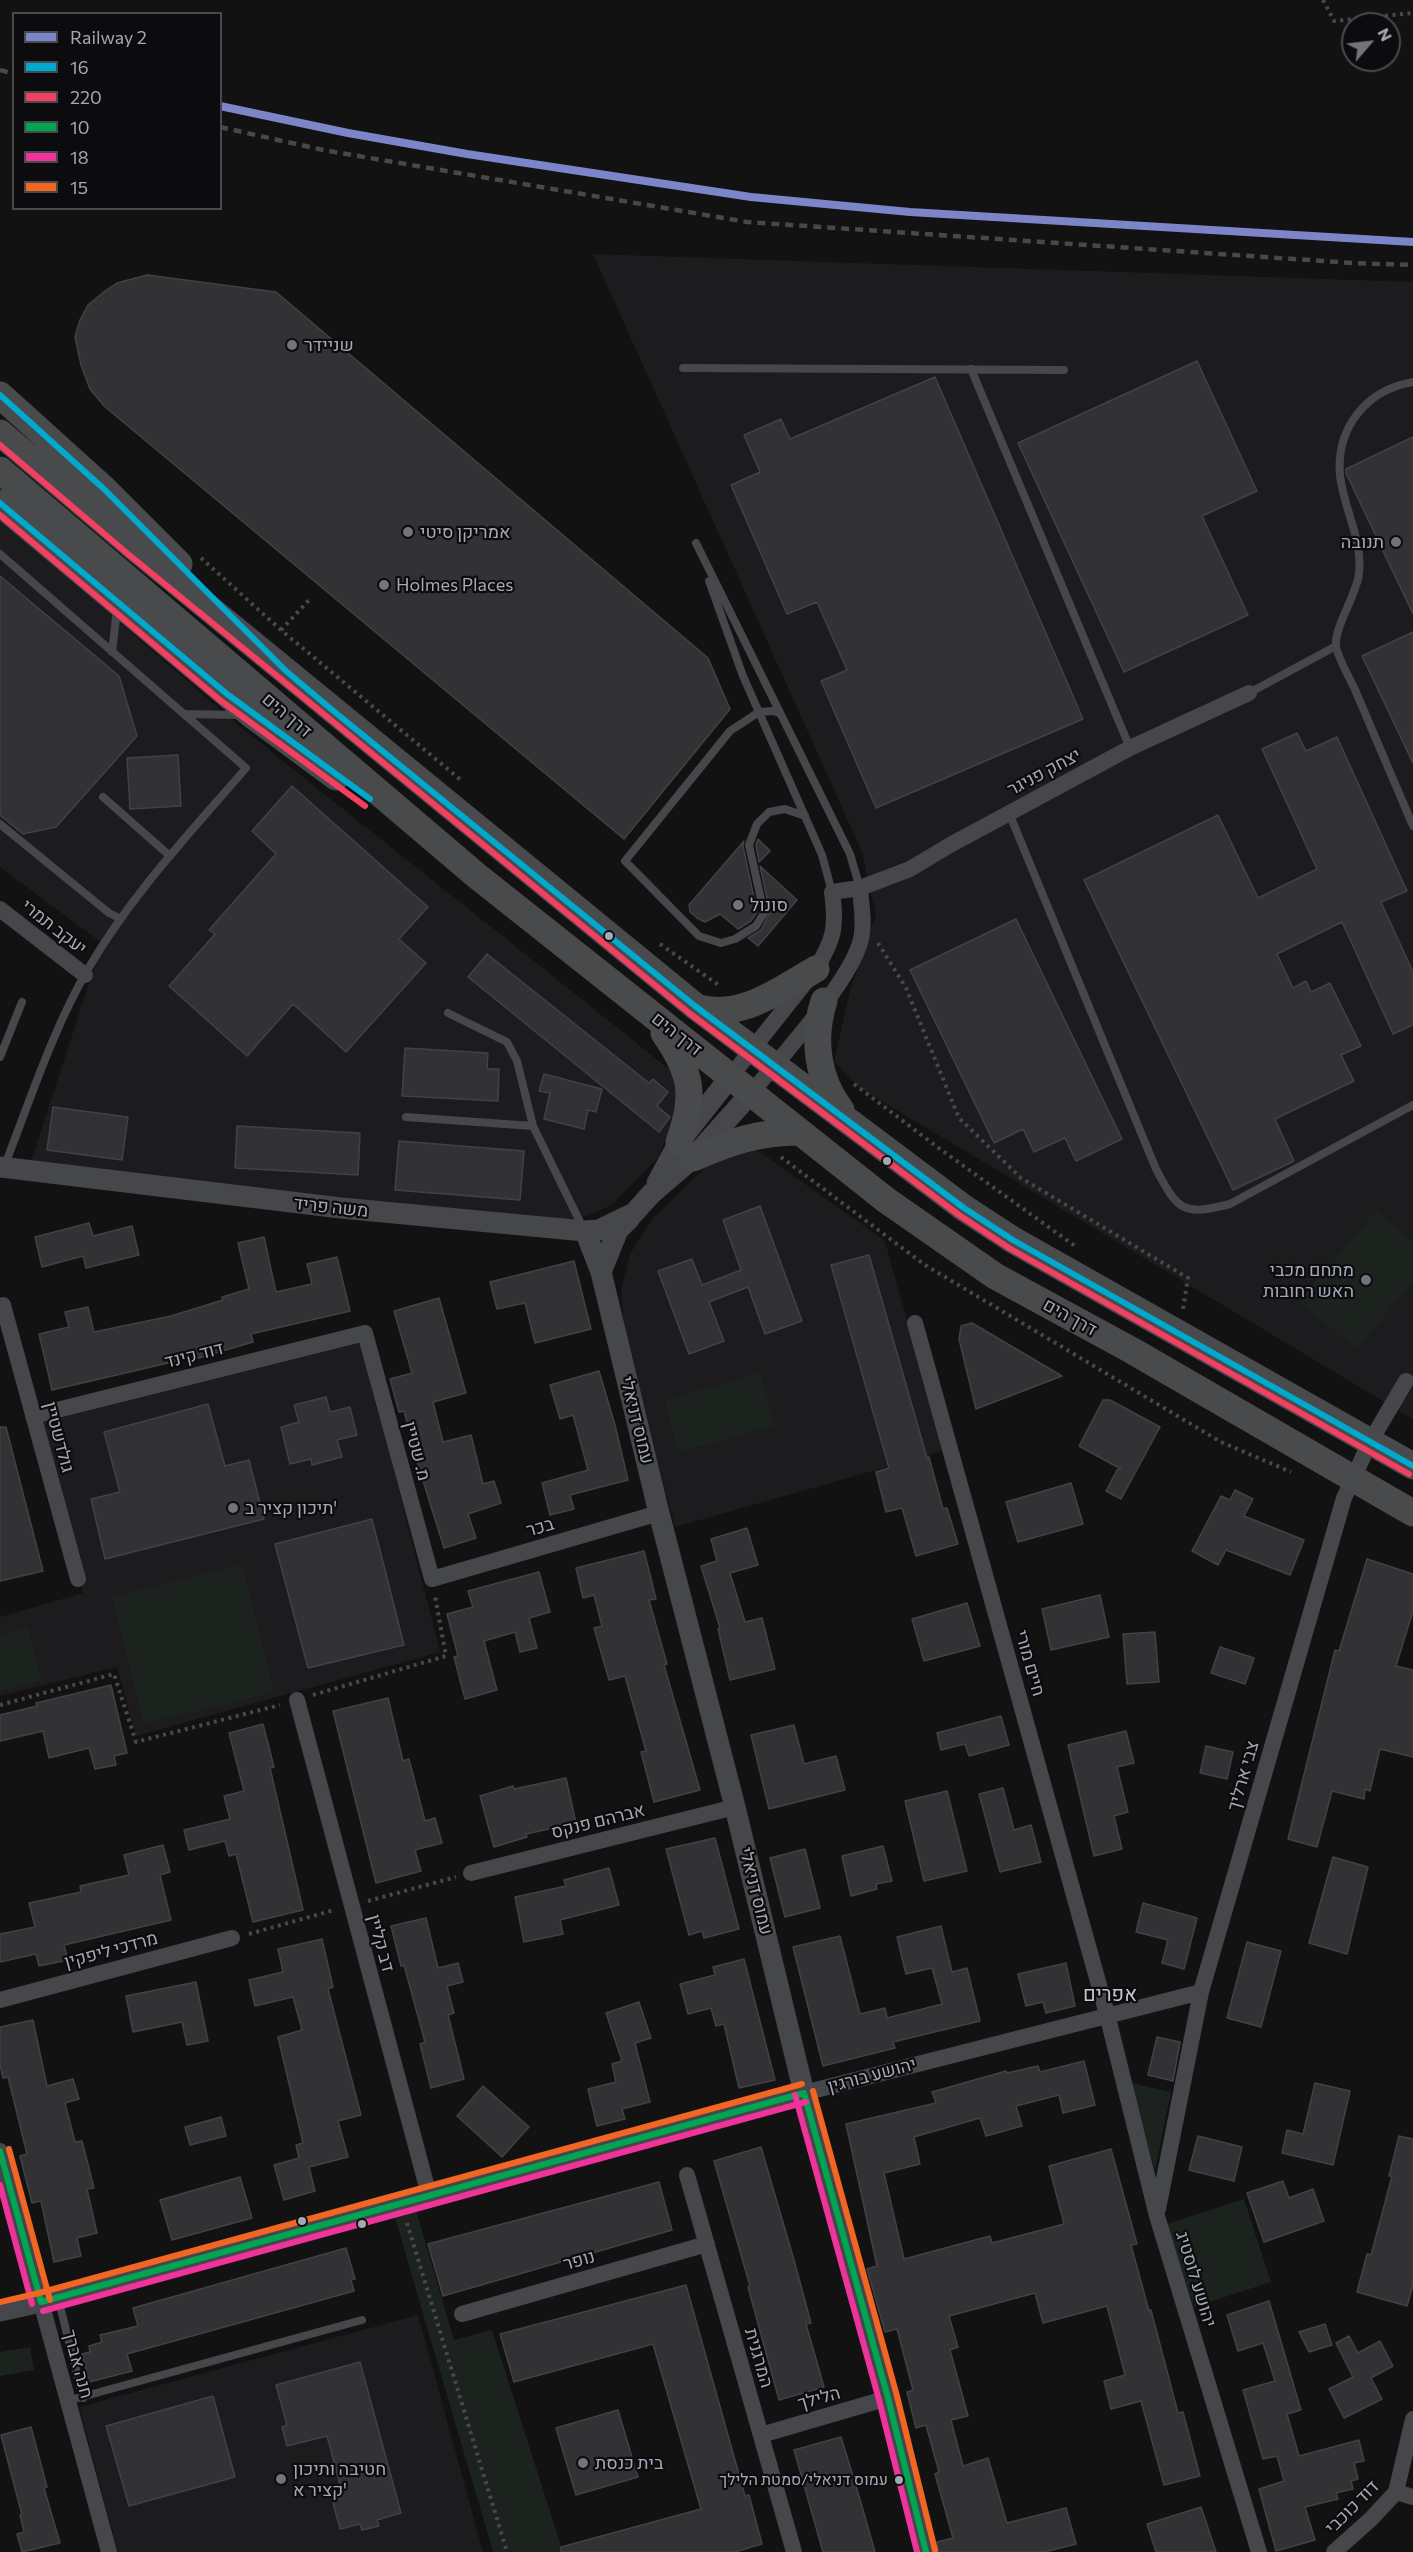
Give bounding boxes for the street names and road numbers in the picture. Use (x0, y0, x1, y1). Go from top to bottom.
street label: דרך הים (258, 688, 316, 742)
street label: יצחק פניגר (1004, 744, 1084, 800)
street label: יעקב תמרי (17, 895, 91, 959)
street label: דרך הים (647, 1008, 707, 1060)
street label: משה פריד (293, 1192, 369, 1222)
street label: דרך הים (1039, 1293, 1101, 1341)
street label: דוד קינד (162, 1337, 226, 1373)
street label: עמוס דניאלי (616, 1374, 658, 1466)
street label: גולדשטיין (39, 1399, 79, 1475)
street label: מ. שטיין (399, 1419, 435, 1483)
street label: בכר (524, 1513, 556, 1541)
street label: חיים מורי (1010, 1628, 1050, 1698)
street label: צבי ארליך (1223, 1738, 1263, 1814)
street label: אברהם פנקס (549, 1799, 647, 1843)
street label: עמוס דניאלי (735, 1845, 777, 1937)
street label: דב קליין (363, 1912, 399, 1974)
street label: מרדכי ליפקין (62, 1927, 160, 1973)
street label: יהושע בורגין (825, 2053, 919, 2097)
street label: יהושע לוסטיג (1171, 2229, 1221, 2329)
street label: נופר (561, 2245, 597, 2275)
street label: המרגנית (740, 2326, 778, 2390)
street label: חנה אברך (58, 2327, 98, 2401)
street label: הלילך (795, 2382, 843, 2414)
street label: דוד כוכבי (1321, 2476, 1383, 2538)

